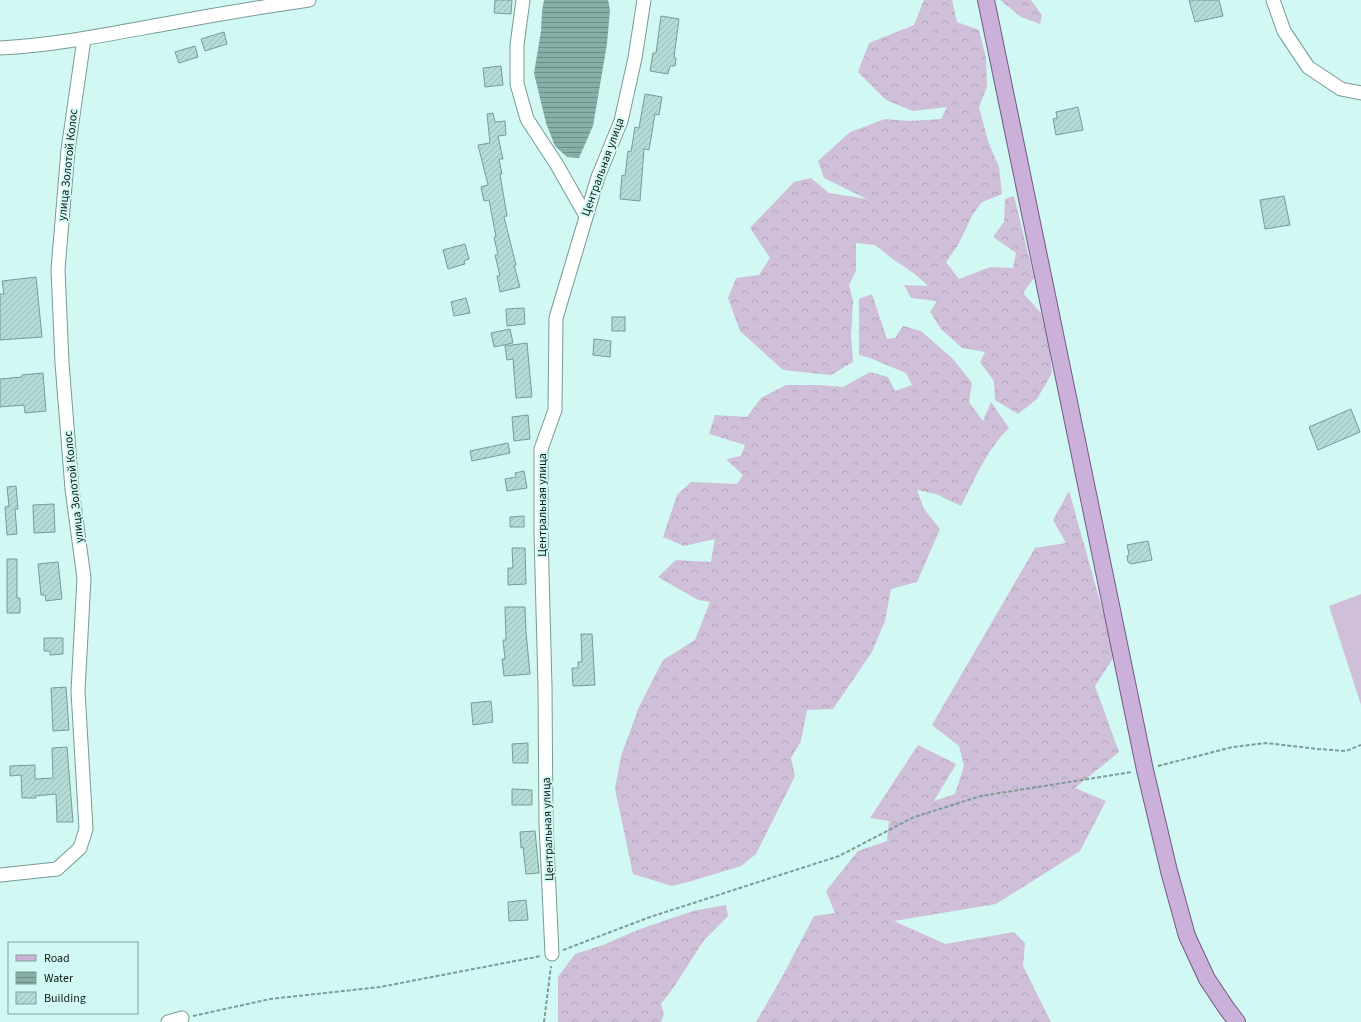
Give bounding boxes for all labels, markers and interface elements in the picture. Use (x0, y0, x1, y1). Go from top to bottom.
street label: улица Золотой Колос (54, 108, 82, 222)
street label: Центральная улица (577, 115, 629, 219)
street label: улица Золотой Колос (60, 430, 88, 544)
street label: Центральная улица (534, 453, 551, 557)
street label: Центральная улица (538, 777, 558, 881)
legend (8, 942, 138, 1014)
text: Road (44, 950, 70, 967)
text: Water (44, 970, 74, 987)
text: Building (44, 990, 86, 1007)

